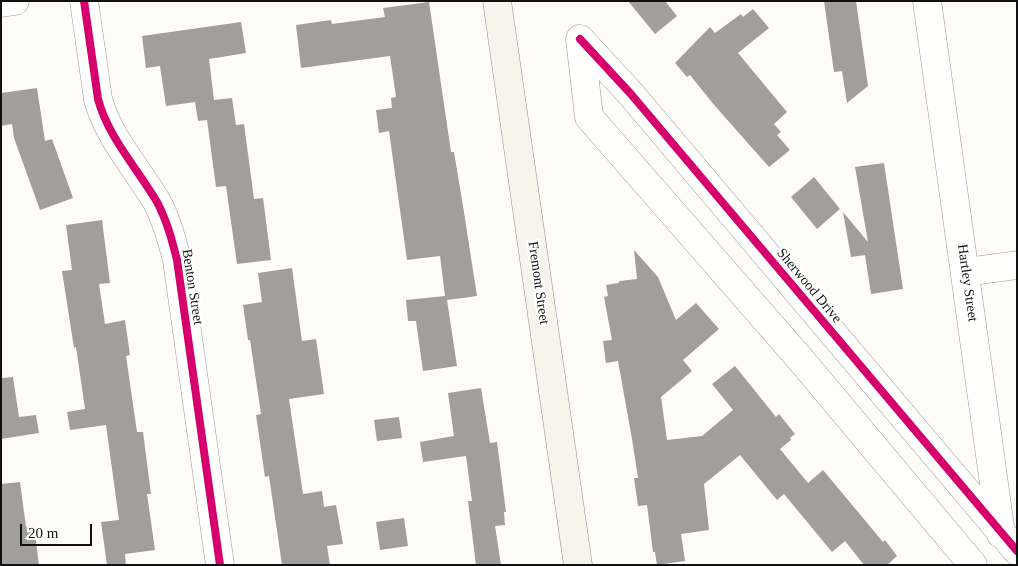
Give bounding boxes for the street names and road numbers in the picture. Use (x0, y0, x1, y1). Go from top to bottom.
street label: Fremont Street (524, 240, 552, 326)
street label: Hartley Street (953, 243, 981, 323)
street label: Sherwood Drive (773, 245, 845, 327)
street label: Benton Street (178, 248, 206, 326)

